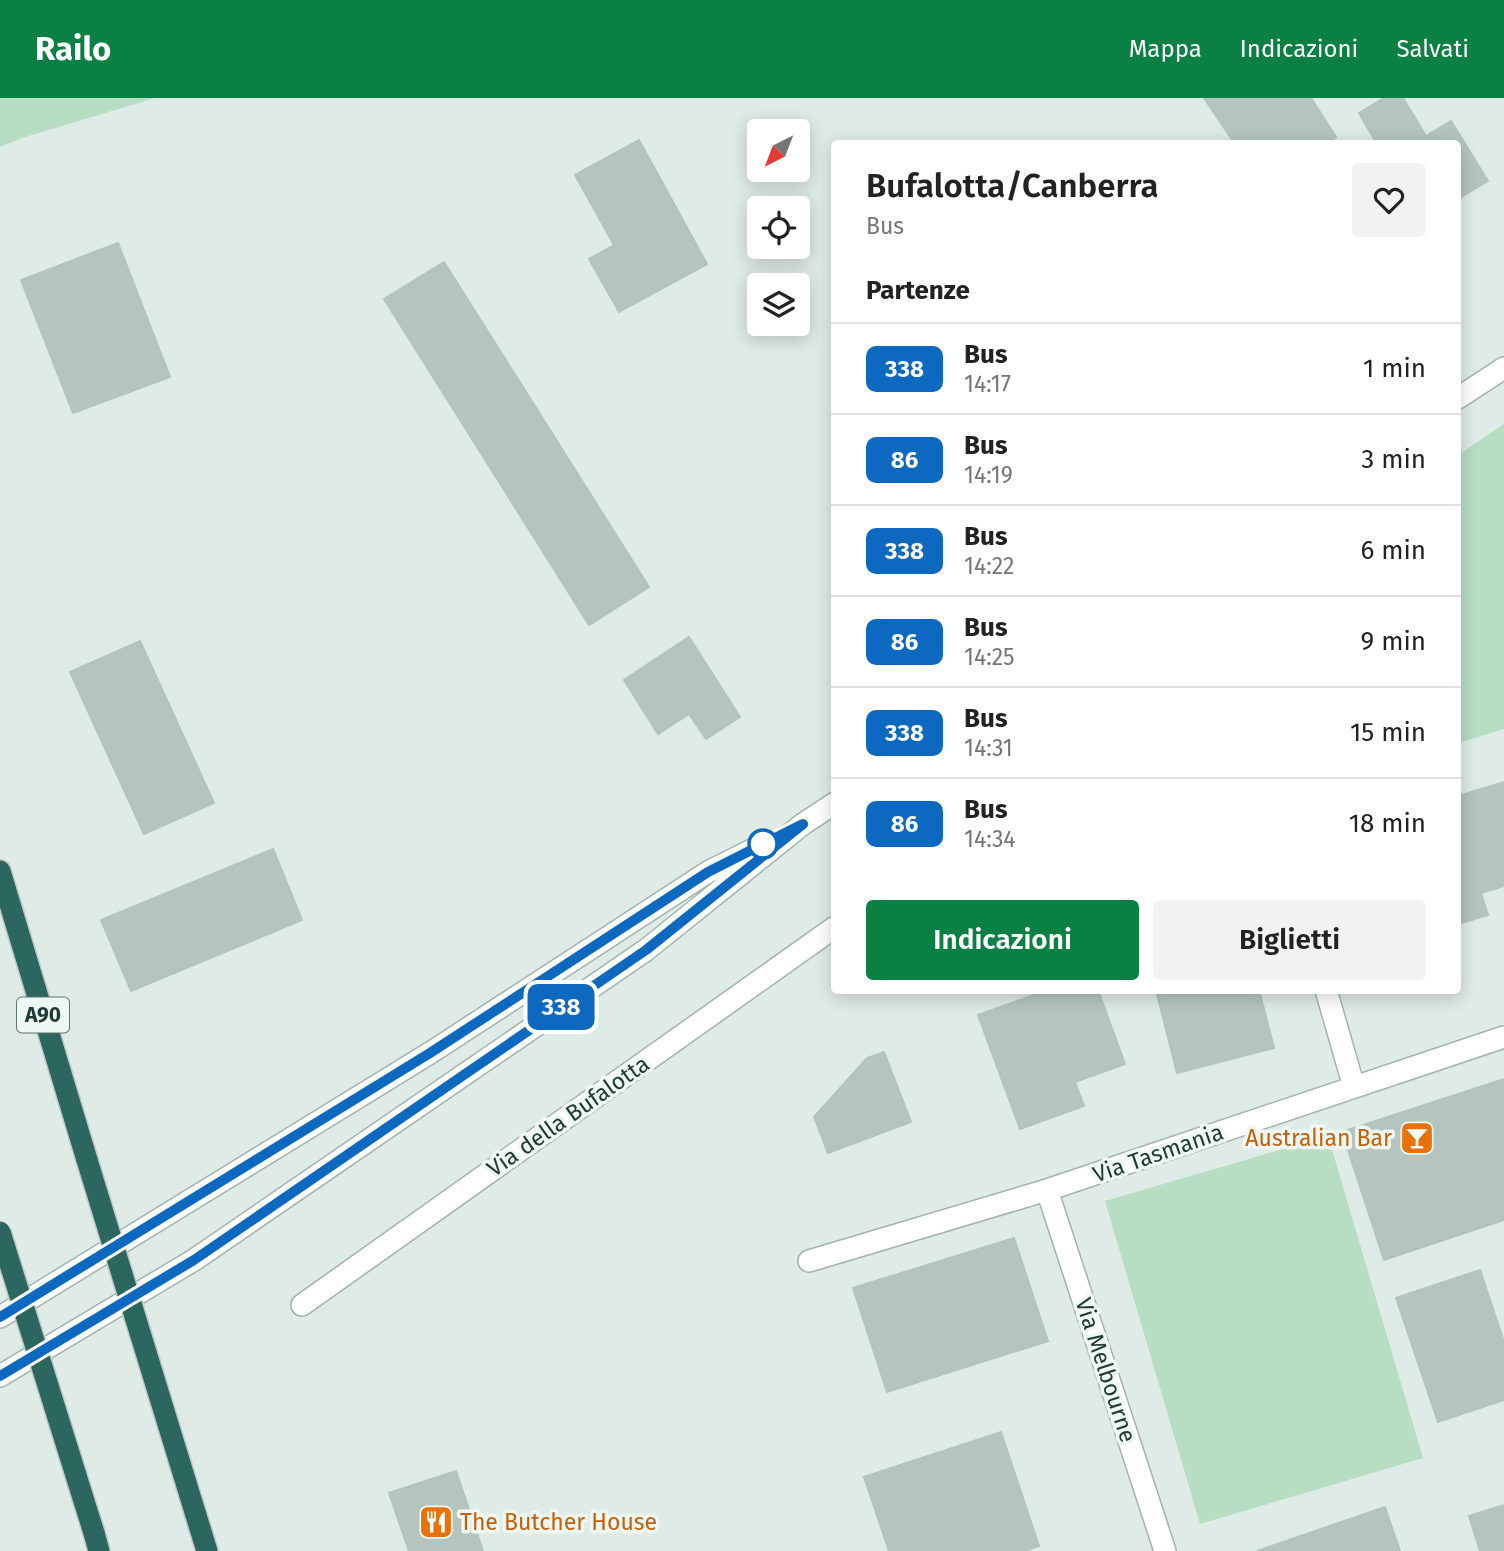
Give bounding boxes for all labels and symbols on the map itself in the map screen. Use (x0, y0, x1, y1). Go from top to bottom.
north arrow (747, 119, 810, 182)
unlabelled marker (748, 829, 778, 859)
line badge: 338 (521, 984, 601, 1030)
road number: A90 (17, 998, 69, 1032)
street label: Via della Bufalotta (481, 1049, 655, 1183)
street label: Via Tasmania (1089, 1118, 1227, 1188)
bar icon: Australian Bar (1398, 1119, 1436, 1157)
place label: Australian Bar (1245, 1124, 1392, 1152)
street label: Via Melbourne (1069, 1294, 1143, 1446)
restaurant icon: The Butcher House (417, 1503, 455, 1541)
place label: The Butcher House (460, 1508, 657, 1536)

